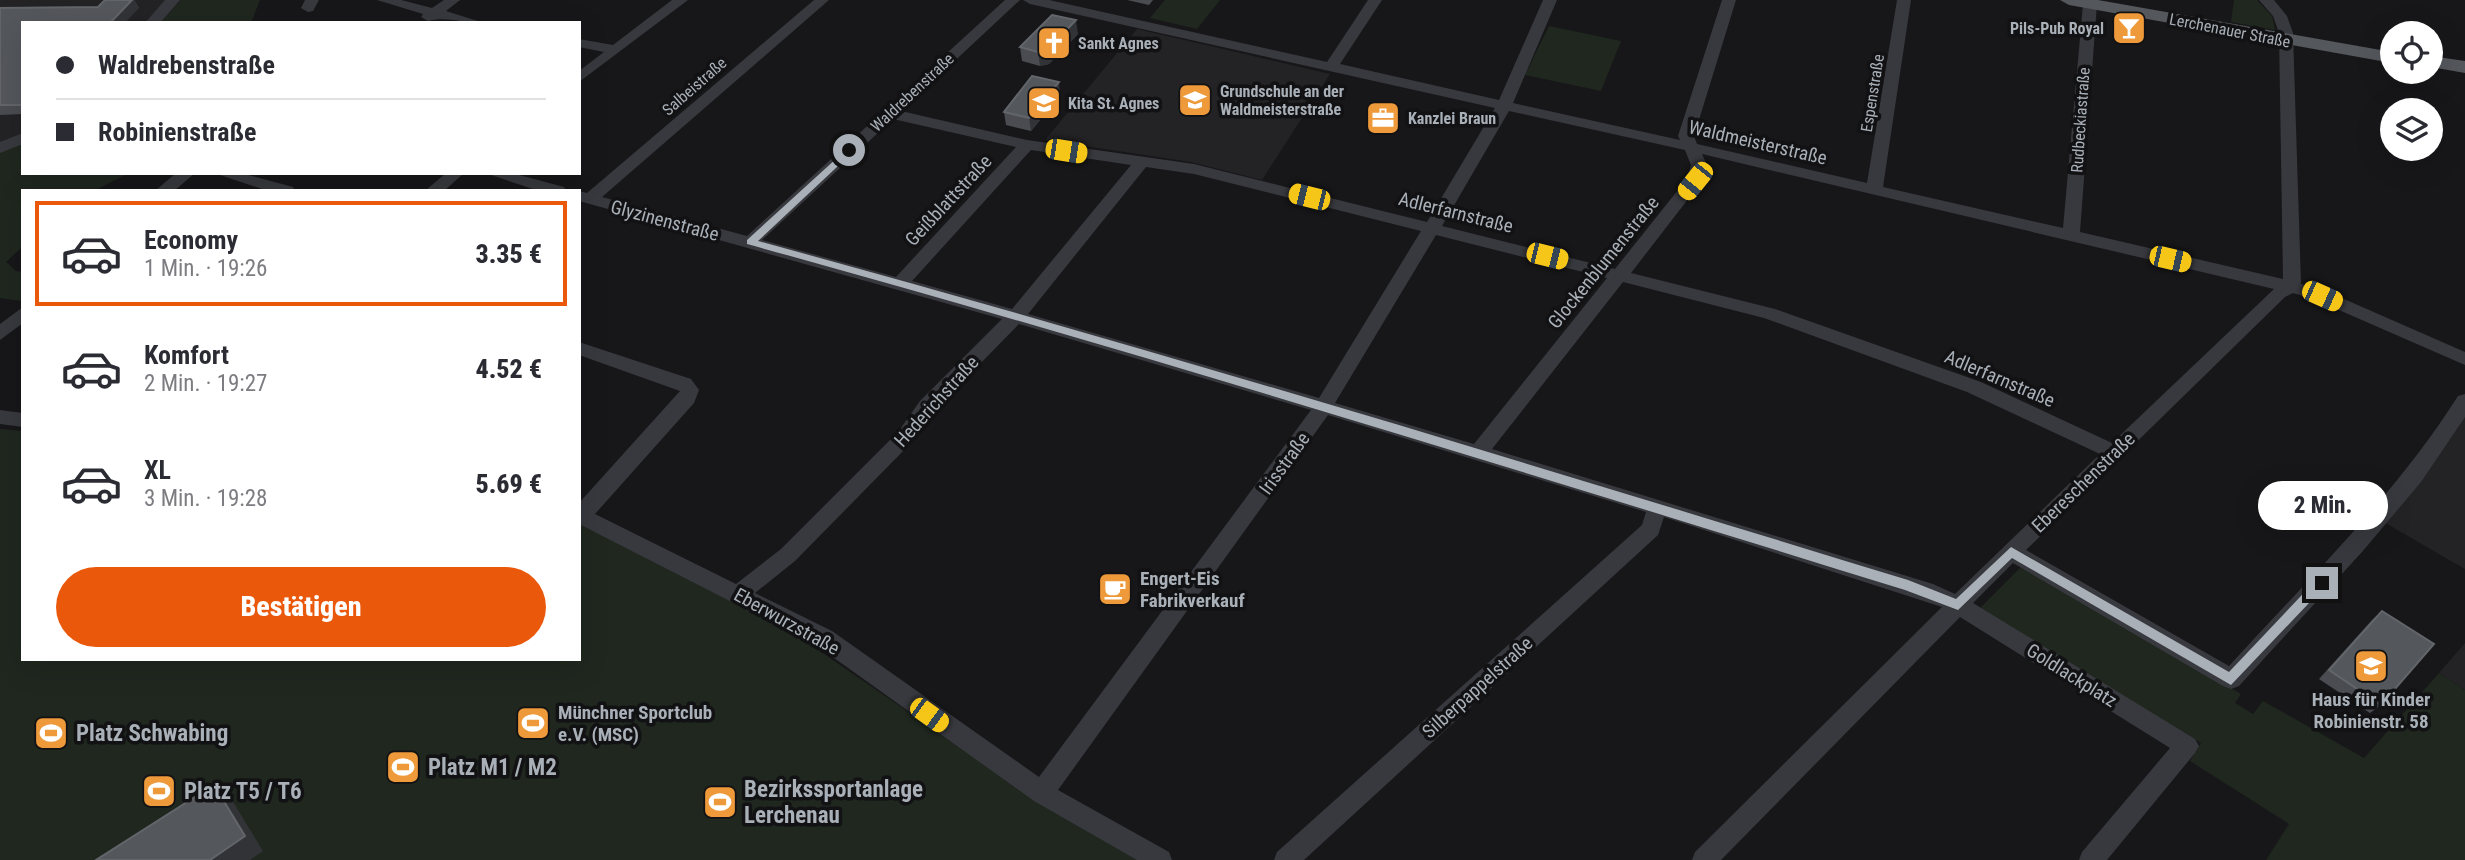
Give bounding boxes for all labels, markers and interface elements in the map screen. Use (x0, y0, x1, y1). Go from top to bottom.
bar icon: Pils-Pub Royal (2110, 9, 2148, 47)
street label: Lerchenauer Straße (2168, 9, 2292, 52)
place label: Pils-Pub Royal (2010, 19, 2104, 38)
map controls (2380, 21, 2443, 161)
button: locate (2380, 21, 2443, 84)
church icon: Sankt Agnes (1035, 24, 1073, 62)
place label: Sankt Agnes (1078, 34, 1159, 53)
street label: Waldrebenstraße (867, 49, 958, 136)
text: Waldrebenstraße (98, 50, 275, 80)
street label: Salbeistraße (658, 53, 730, 119)
street label: Espenstraße (1857, 53, 1888, 133)
street label: Rudbeckiastraße (2067, 67, 2094, 173)
school or university icon: Grundschule an der Waldmeisterstraße (1176, 81, 1214, 119)
place label: Grundschule an der Waldmeisterstraße (1220, 82, 1344, 119)
school or university icon: Kita St. Agnes (1025, 84, 1063, 122)
place label: Kita St. Agnes (1068, 94, 1159, 113)
button: layers (2380, 98, 2443, 161)
office icon: Kanzlei Braun (1364, 99, 1402, 137)
place label: Kanzlei Braun (1408, 109, 1496, 128)
street label: Waldmeisterstraße (1686, 115, 1829, 170)
text: Robinienstraße (98, 117, 257, 147)
route start (833, 134, 865, 166)
car (1044, 137, 1089, 165)
street label: Geißblattstraße (900, 150, 996, 251)
car (1674, 158, 1717, 204)
car (1287, 182, 1332, 212)
street label: Adlerfarnstraße (1396, 187, 1516, 238)
street label: Glockenblumenstraße (1543, 192, 1664, 333)
street label: Glyzinenstraße (608, 195, 722, 246)
icon: car (60, 222, 123, 285)
text: Economy (144, 225, 238, 255)
text: 3.35 € (475, 239, 542, 269)
car (1525, 241, 1570, 271)
car (2148, 244, 2193, 274)
text: 1 Min. · 19:26 (144, 255, 267, 282)
car (2299, 278, 2346, 314)
icon: car (60, 337, 123, 400)
text: Komfort (144, 340, 229, 370)
street label: Adlerfarnstraße (1941, 345, 2058, 412)
street label: Hederichstraße (889, 351, 983, 452)
text: 4.52 € (475, 354, 542, 384)
text: 2 Min. · 19:27 (144, 370, 267, 397)
street label: Ebereschenstraße (2027, 427, 2140, 537)
street label: Irisstraße (1254, 428, 1315, 499)
icon: car (60, 452, 123, 515)
text: XL (144, 455, 171, 485)
text: 5.69 € (475, 469, 542, 499)
callout: 2 Min. (2257, 482, 2387, 530)
text: 3 Min. · 19:28 (144, 485, 267, 512)
text: 2 Min. (2294, 492, 2352, 519)
button: Bestätigen (56, 567, 546, 647)
place label: Engert-Eis Fabrikverkauf (1140, 567, 1245, 612)
route end (2306, 567, 2338, 599)
cafe icon: Engert-Eis Fabrikverkauf (1096, 570, 1134, 608)
street label: Eberwurzstraße (730, 583, 844, 660)
street label: Silberpappelstraße (1417, 632, 1537, 743)
street label: Goldlackplatz (2022, 639, 2121, 712)
school or university icon: Haus für Kinder Robinienstr. 58 (2352, 647, 2390, 685)
place label: Haus für Kinder Robinienstr. 58 (2312, 688, 2430, 733)
car (906, 694, 953, 736)
place label: Münchner Sportclub e.V. (MSC) (558, 701, 712, 746)
sports icon: Münchner Sportclub e.V. (MSC) (514, 704, 552, 742)
sports icon: Platz Schwabing (32, 714, 70, 752)
place label: Platz Schwabing (76, 720, 228, 747)
sports icon: Platz M1 / M2 (384, 748, 422, 786)
place label: Platz M1 / M2 (428, 754, 557, 781)
sports icon: Platz T5 / T6 (140, 772, 178, 810)
place label: Bezirkssportanlage Lerchenau (744, 776, 923, 829)
place label: Platz T5 / T6 (184, 778, 302, 805)
sports icon: Bezirkssportanlage Lerchenau (701, 783, 739, 821)

